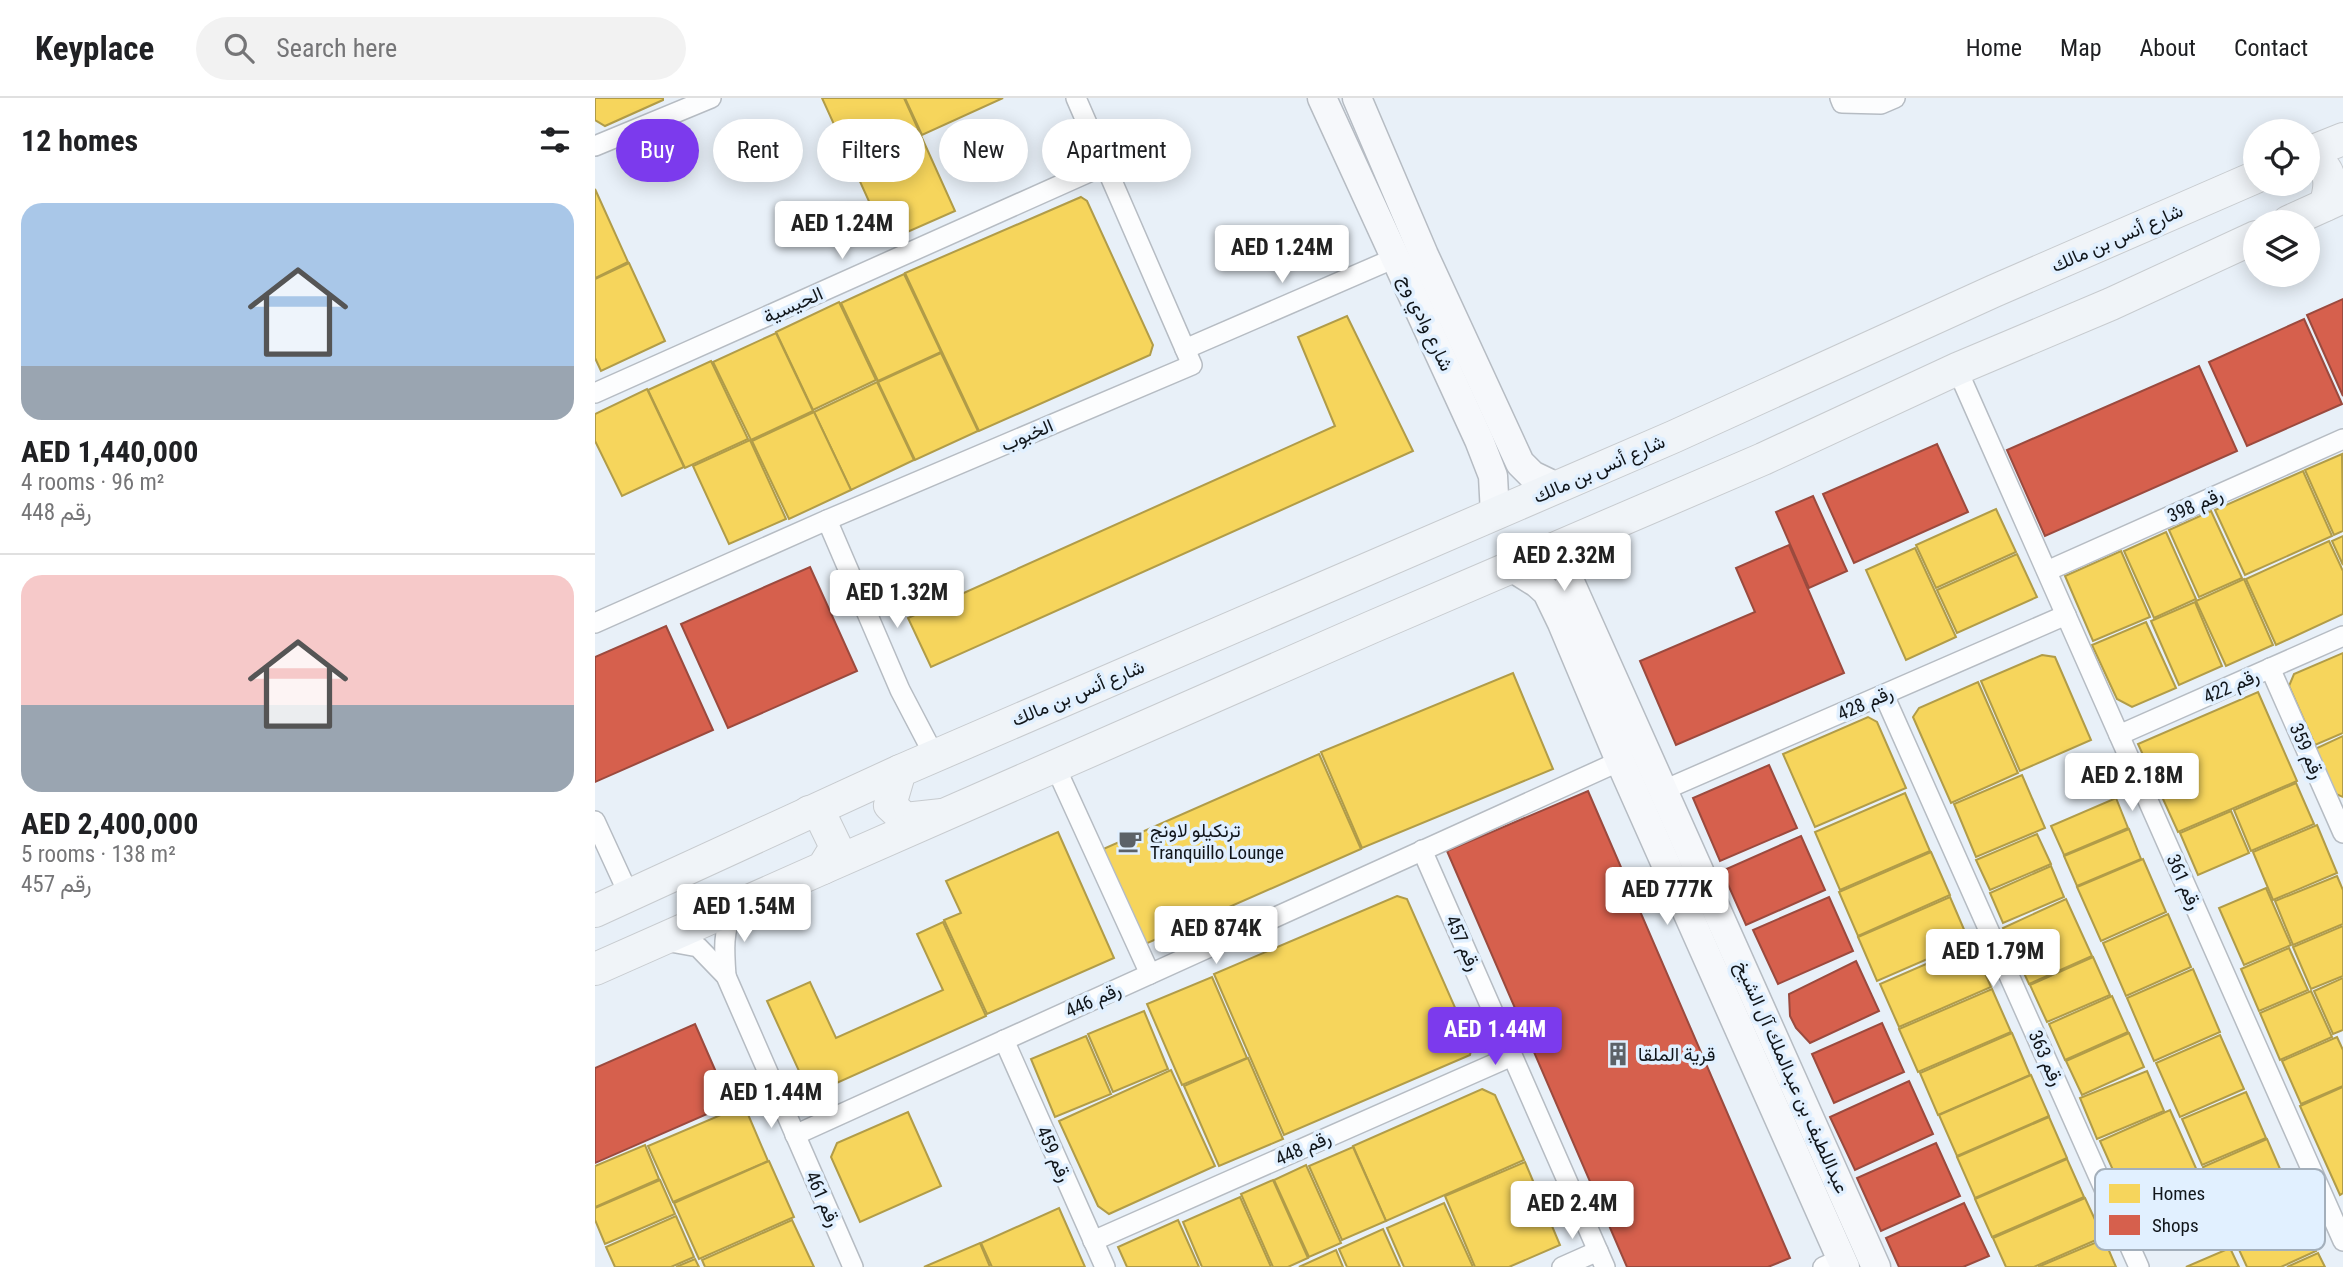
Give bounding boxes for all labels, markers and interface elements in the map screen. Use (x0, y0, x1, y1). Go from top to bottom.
search box (196, 17, 686, 80)
text: Keyplace (35, 29, 154, 68)
icon: search (220, 29, 258, 67)
text: Search here (276, 33, 397, 63)
text: Home (1966, 34, 2022, 62)
text: Map (2060, 34, 2102, 62)
text: About (2140, 34, 2196, 62)
text: Contact (2234, 34, 2308, 62)
chip: Buy (616, 119, 699, 182)
chip: Rent (713, 119, 803, 182)
chip: Filters (817, 119, 925, 182)
chip: New (939, 119, 1028, 182)
chip: Apartment (1042, 119, 1191, 182)
map controls (2243, 119, 2320, 287)
button: locate (2243, 119, 2320, 196)
icon: filters (536, 121, 574, 159)
text: 12 homes (21, 123, 138, 158)
street label: شارع أنس بن مالك (2048, 199, 2187, 278)
pin: AED 1.24M (762, 202, 922, 261)
text: AED 1.24M (791, 210, 893, 237)
button: layers (2243, 210, 2320, 287)
pin: AED 1.24M (1202, 226, 1362, 285)
text: AED 1.24M (1231, 234, 1333, 261)
icon: home (235, 249, 361, 375)
street label: شارع وادي وج (1390, 271, 1458, 376)
street label: الحيسية (760, 282, 826, 328)
street label: الخبوب (997, 414, 1057, 456)
street label: شارع أنس بن مالك (1530, 430, 1669, 509)
text: AED 1,440,000 (21, 434, 198, 469)
text: 4 rooms · 96 m² (21, 469, 164, 496)
street label: رقم 398 (2164, 483, 2227, 528)
text: رقم 448 (21, 499, 92, 526)
pin: AED 2.32M (1484, 533, 1644, 593)
text: AED 2.32M (1513, 542, 1615, 569)
pin: AED 1.32M (817, 570, 977, 630)
text: AED 1.32M (846, 579, 948, 606)
icon: home (235, 621, 361, 747)
street label: شارع أنس بن مالك (1008, 655, 1148, 732)
street label: رقم 422 (2200, 664, 2263, 709)
street label: رقم 428 (1834, 681, 1897, 726)
street label: رقم 359 (2284, 720, 2329, 783)
pin: AED 2.18M (2052, 754, 2212, 813)
text: AED 2.18M (2081, 762, 2183, 789)
text: AED 2,400,000 (21, 806, 198, 841)
place label: ترنكيلو لاونج Tranquillo Lounge (1150, 819, 1284, 864)
cafe icon: ترنكيلو لاونج Tranquillo Lounge (1116, 827, 1144, 855)
text: 5 rooms · 138 m² (21, 841, 176, 868)
street label: رقم 361 (2161, 851, 2206, 914)
pin: AED 777K (1595, 868, 1739, 927)
text: رقم 457 (21, 871, 92, 898)
text: AED 777K (1622, 876, 1712, 903)
pin: AED 1.54M (664, 884, 824, 944)
text: AED 1.54M (693, 893, 795, 920)
pin: AED 874K (1144, 906, 1288, 966)
street label: رقم 457 (1440, 912, 1485, 975)
text: AED 874K (1171, 915, 1261, 942)
pin: AED 1.79M (1913, 930, 2073, 989)
text: AED 1.79M (1942, 938, 2044, 965)
street label: عبداللطيف بن عبدالملك آل الشيخ (1728, 957, 1854, 1198)
street label: رقم 446 (1062, 978, 1125, 1023)
pin: AED 1.44M (1415, 1007, 1575, 1067)
text: AED 1.44M (1444, 1016, 1546, 1043)
street label: رقم 363 (2023, 1027, 2068, 1090)
building icon: قرية الملقا (1604, 1040, 1632, 1068)
place label: قرية الملقا (1638, 1043, 1715, 1066)
pin: AED 1.44M (691, 1070, 851, 1130)
text: AED 1.44M (720, 1079, 822, 1106)
street label: رقم 459 (1031, 1123, 1076, 1186)
street label: رقم 448 (1272, 1126, 1335, 1171)
street label: رقم 461 (800, 1168, 845, 1231)
legend (2095, 1169, 2325, 1250)
pin: AED 2.4M (1500, 1182, 1644, 1241)
text: Homes (2152, 1182, 2205, 1205)
text: AED 2.4M (1527, 1190, 1617, 1217)
text: Shops (2152, 1214, 2199, 1237)

